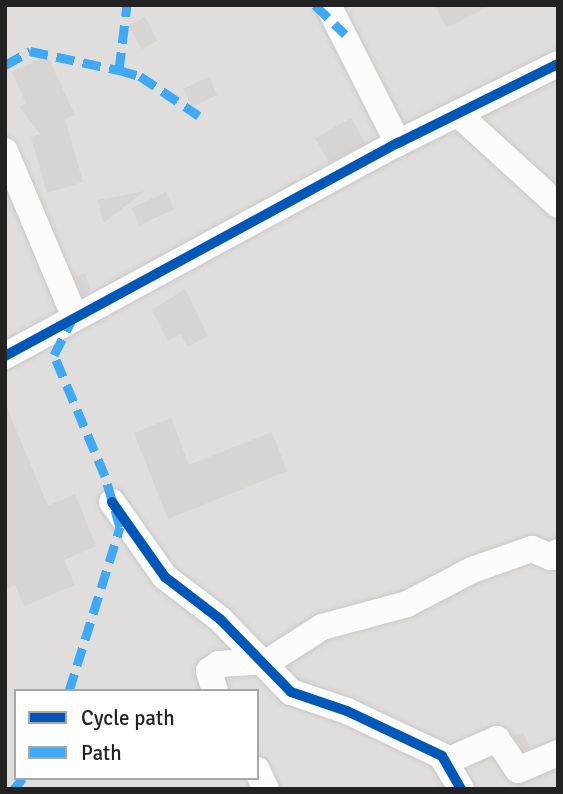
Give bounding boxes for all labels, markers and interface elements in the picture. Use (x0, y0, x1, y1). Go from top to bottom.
legend (14, 689, 259, 780)
text: Cycle path (81, 705, 175, 731)
text: Path (81, 740, 122, 766)

